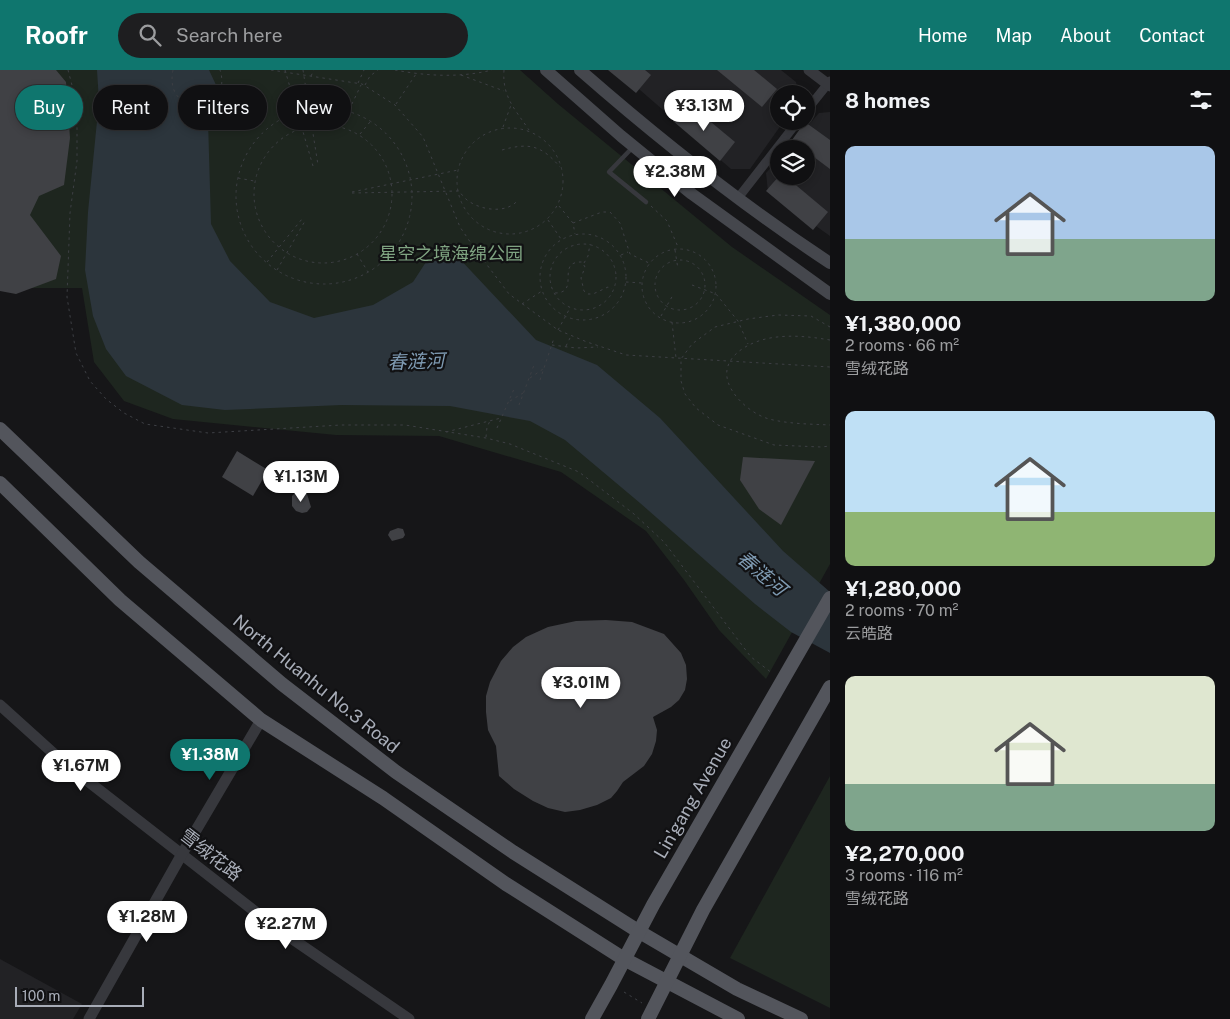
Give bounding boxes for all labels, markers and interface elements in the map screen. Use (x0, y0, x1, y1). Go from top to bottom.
search box (118, 13, 468, 58)
text: Roofr (25, 21, 88, 49)
icon: search (136, 21, 164, 49)
text: Search here (176, 24, 283, 46)
text: Home (918, 25, 968, 46)
text: Map (996, 25, 1032, 46)
text: About (1060, 25, 1111, 46)
text: Contact (1139, 25, 1205, 46)
chip: Buy (15, 85, 83, 130)
chip: Rent (93, 85, 168, 130)
chip: Filters (178, 85, 267, 130)
chip: New (277, 85, 351, 130)
map controls (770, 85, 815, 185)
button: locate (770, 85, 815, 130)
icon: filters (1187, 86, 1215, 114)
text: 8 homes (845, 88, 930, 113)
pin: ¥3.13M (663, 90, 745, 132)
text: ¥3.13M (675, 96, 733, 115)
button: layers (770, 140, 815, 185)
pin: ¥2.38M (634, 156, 716, 198)
text: ¥2.38M (644, 162, 706, 181)
icon: home (985, 179, 1075, 269)
park label: 星空之境海绵公园 (379, 243, 523, 264)
text: ¥1,380,000 (845, 311, 961, 336)
text: 2 rooms · 66 m² (845, 336, 959, 355)
water label: 春涟河 (387, 349, 449, 373)
text: 雪绒花路 (845, 359, 909, 378)
icon: home (985, 444, 1075, 534)
pin: ¥1.13M (260, 460, 342, 503)
text: ¥1.13M (274, 467, 328, 486)
water label: 春涟河 (733, 546, 794, 602)
text: ¥1,280,000 (845, 576, 961, 601)
text: 2 rooms · 70 m² (845, 601, 958, 620)
street label: North Huanhu No.3 Road (229, 610, 404, 757)
text: 云皓路 (845, 624, 893, 643)
pin: ¥3.01M (540, 666, 622, 709)
text: ¥3.01M (552, 673, 610, 692)
icon: home (985, 709, 1075, 799)
street label: Lin'gang Avenue (649, 733, 736, 862)
pin: ¥1.38M (169, 738, 251, 781)
text: ¥1.38M (181, 745, 239, 764)
pin: ¥1.67M (40, 750, 122, 792)
text: ¥1.67M (53, 756, 109, 775)
street label: 雪绒花路 (176, 824, 246, 885)
text: ¥2,270,000 (845, 841, 965, 866)
text: 3 rooms · 116 m² (845, 866, 963, 885)
text: 雪绒花路 (845, 889, 909, 908)
pin: ¥1.28M (106, 900, 188, 943)
text: ¥1.28M (118, 907, 176, 926)
pin: ¥2.27M (245, 908, 327, 950)
text: ¥2.27M (256, 914, 316, 933)
scale bar (15, 984, 144, 1007)
text: 100 m (22, 988, 60, 1004)

